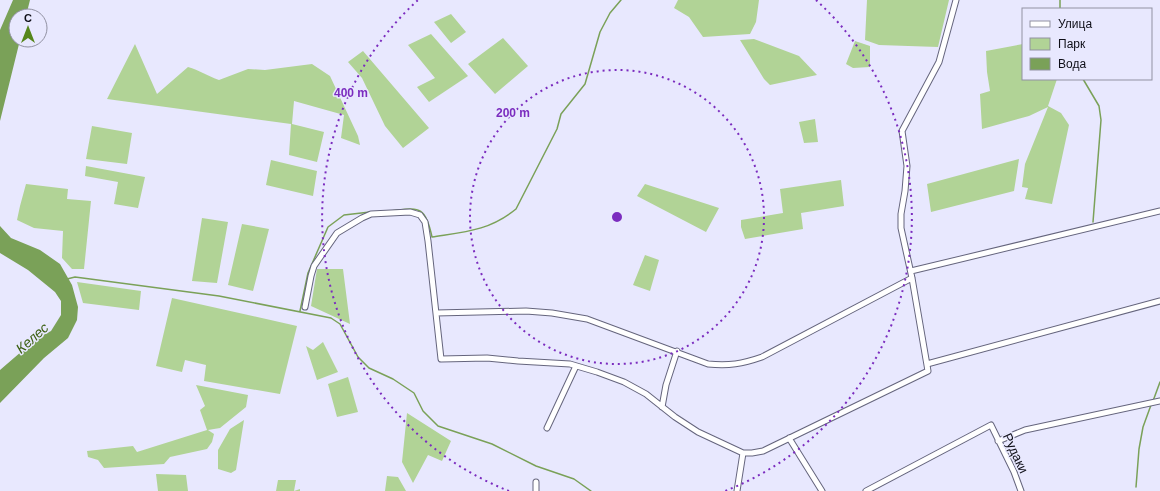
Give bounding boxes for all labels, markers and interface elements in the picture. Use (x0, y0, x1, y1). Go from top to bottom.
north arrow (8, 8, 48, 48)
legend (1022, 8, 1152, 80)
text: С (24, 12, 32, 24)
text: Улица (1058, 17, 1092, 31)
text: Парк (1058, 37, 1086, 51)
text: Вода (1058, 57, 1086, 71)
text: 400 m (334, 86, 368, 100)
text: 200 m (496, 106, 530, 120)
centre of rings (610, 210, 624, 224)
water label: Келес (12, 319, 52, 357)
street label: Рудаки (1000, 431, 1031, 476)

